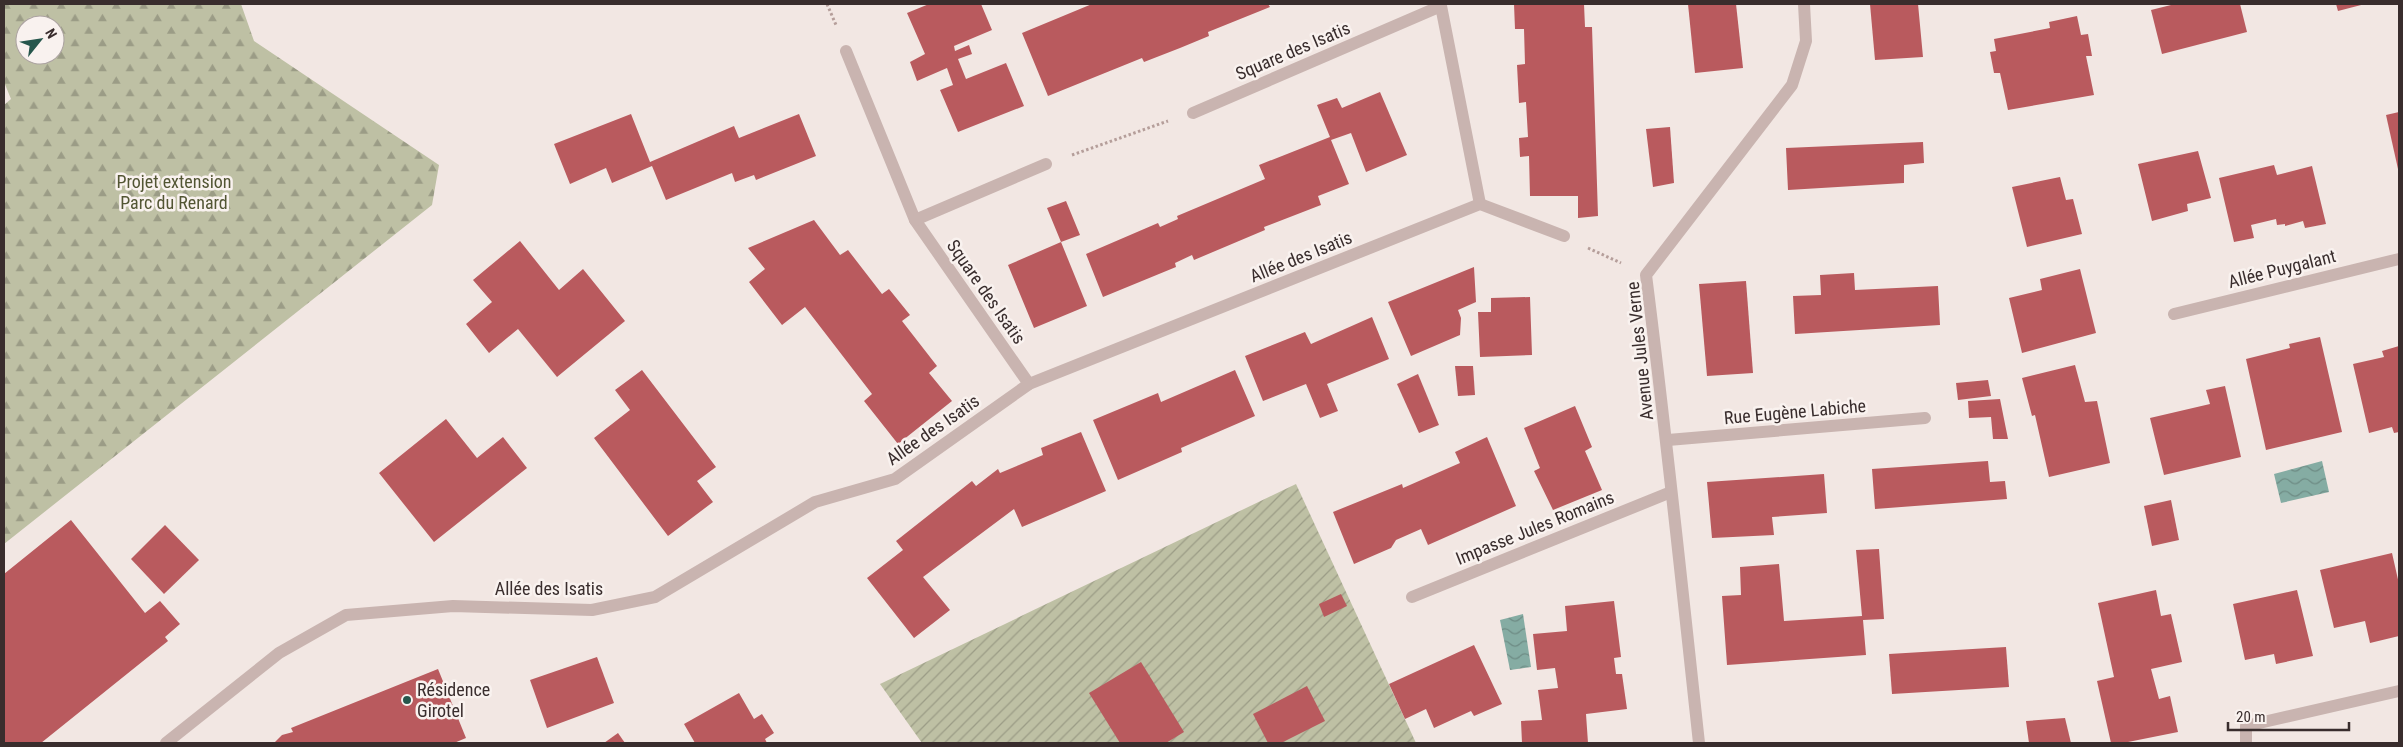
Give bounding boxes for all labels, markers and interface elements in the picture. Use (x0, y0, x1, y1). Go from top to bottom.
north arrow (15, 15, 65, 65)
street label: Square des Isatis (1232, 17, 1353, 84)
text: N (42, 26, 60, 41)
park label: Projet extension Parc du Renard (116, 171, 232, 213)
street label: Allée des Isatis (1247, 227, 1355, 287)
street label: Square des Isatis (943, 236, 1030, 348)
street label: Allée Puygalant (2226, 245, 2338, 292)
street label: Avenue Jules Verne (1622, 281, 1657, 421)
street label: Allée des Isatis (882, 390, 983, 469)
street label: Rue Eugène Labiche (1723, 395, 1867, 428)
street label: Impasse Jules Romains (1453, 486, 1617, 569)
street label: Allée des Isatis (495, 578, 603, 599)
place label: Résidence Girotel (417, 679, 490, 721)
marker: Résidence Girotel (401, 694, 413, 706)
scale bar (2228, 700, 2349, 732)
text: 20 m (2236, 708, 2266, 726)

